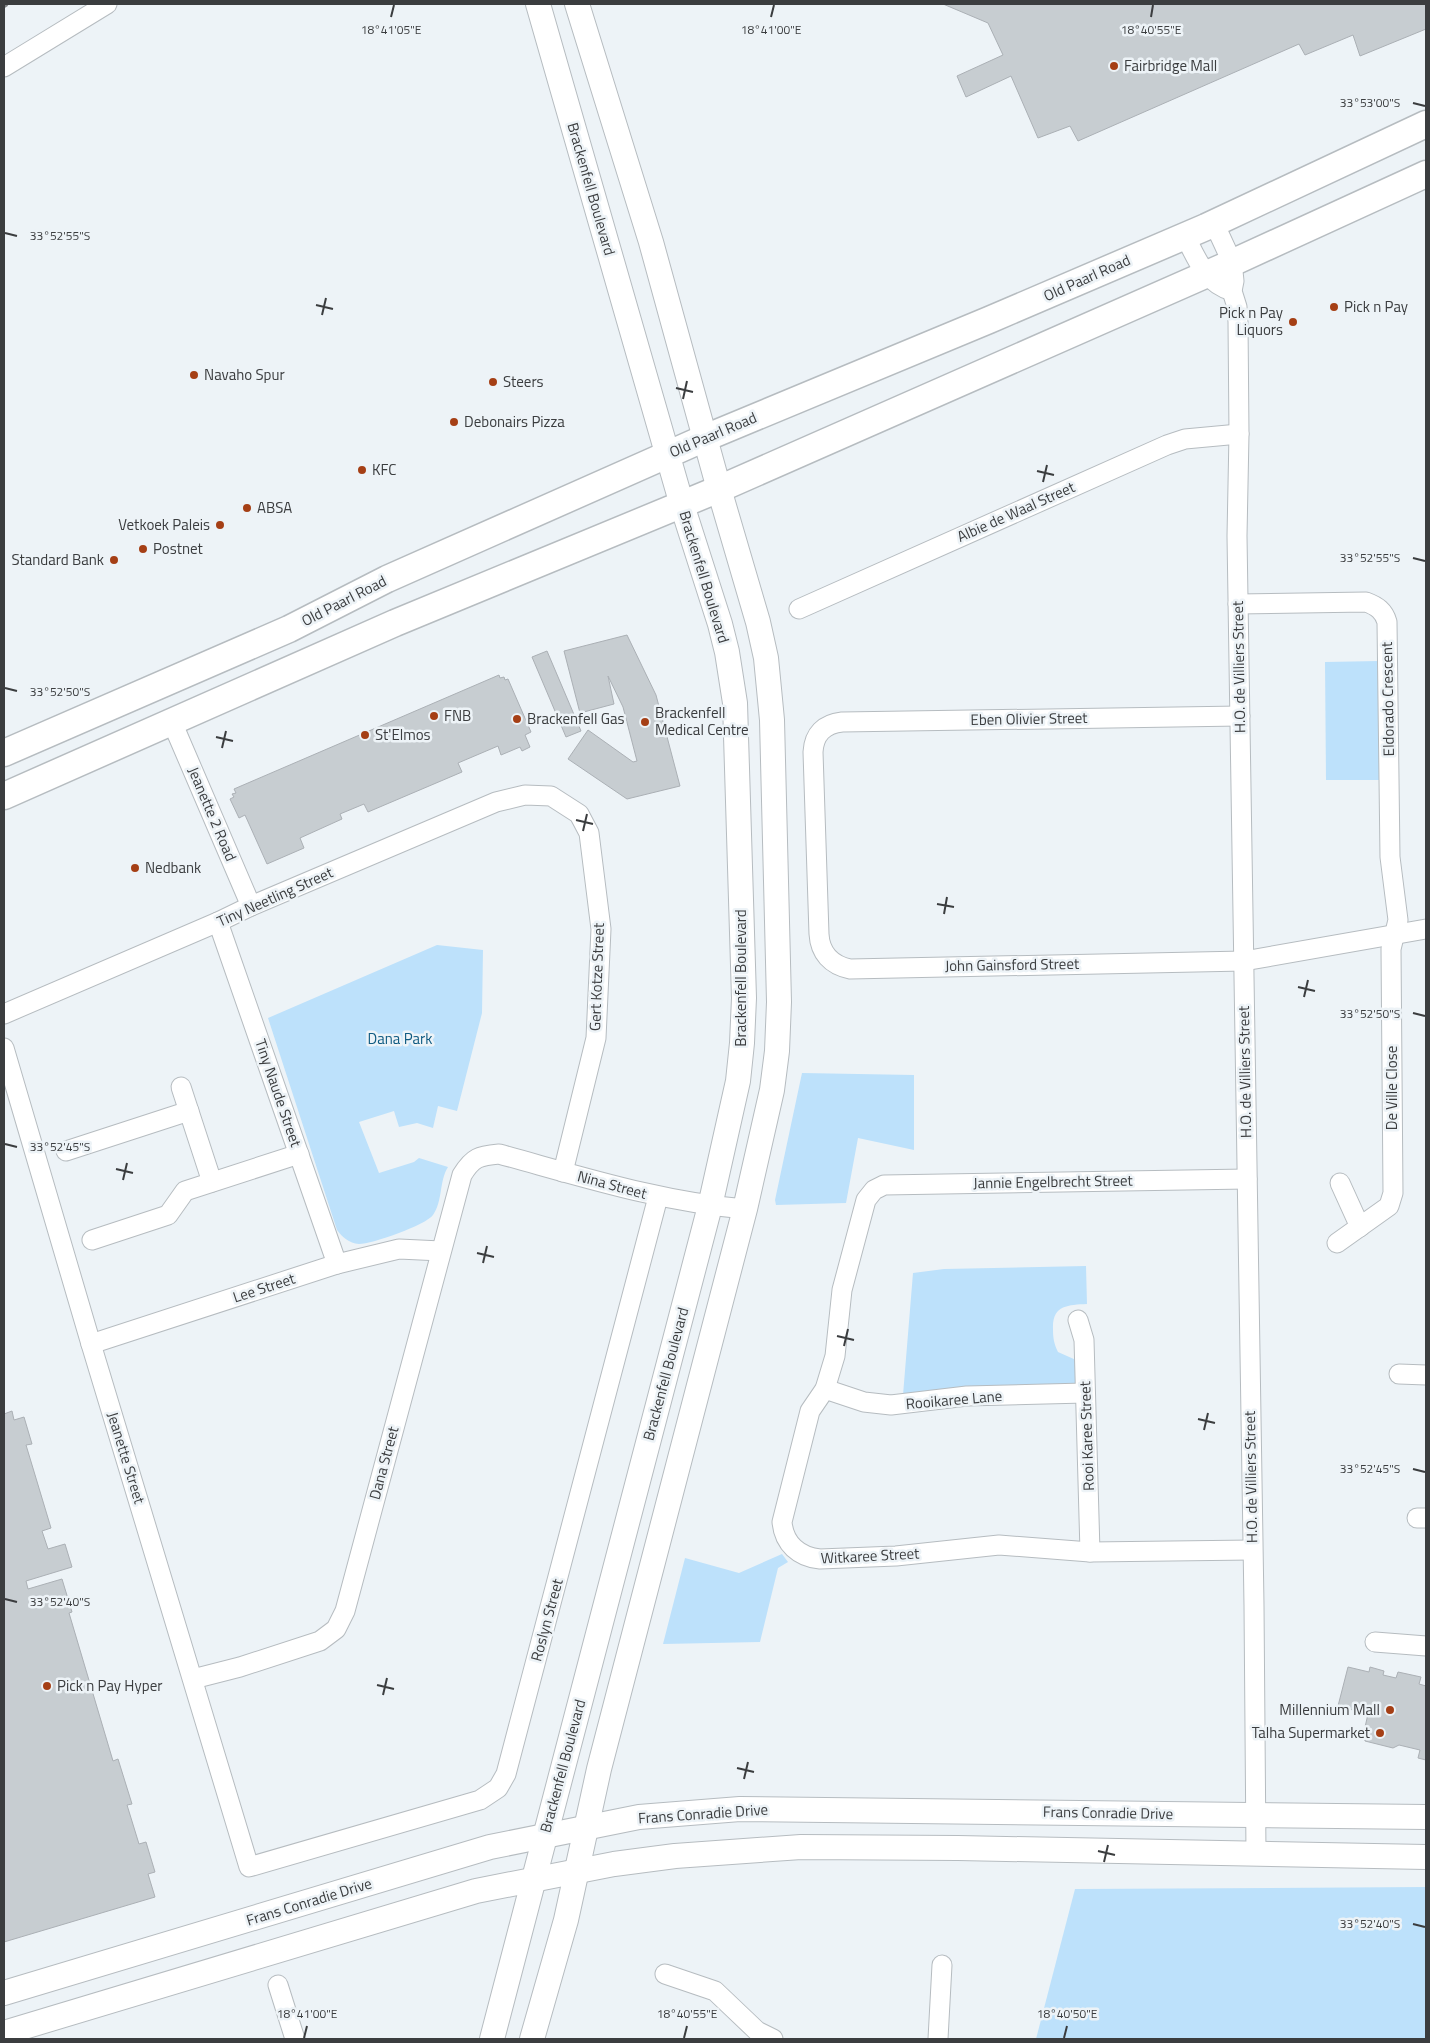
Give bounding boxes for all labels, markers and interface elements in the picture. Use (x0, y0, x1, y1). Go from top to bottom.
text: 18°41'05"E (361, 20, 422, 39)
text: 18°41'00"E (741, 20, 802, 39)
text: 18°40'55"E (1121, 20, 1182, 39)
place label: Fairbridge Mall (1124, 54, 1217, 77)
marker: Fairbridge Mall (1108, 60, 1120, 72)
text: 33°53'00"S (1340, 93, 1400, 112)
street label: Brackenfell Boulevard (561, 120, 621, 258)
text: 33°52'55"S (30, 226, 90, 245)
street label: Old Paarl Road (1040, 248, 1134, 307)
place label: Pick n Pay (1344, 295, 1408, 318)
place label: Pick n Pay Liquors (1219, 301, 1283, 341)
marker: Pick n Pay (1328, 301, 1340, 313)
marker: Pick n Pay Liquors (1287, 316, 1299, 328)
place label: Navaho Spur (204, 363, 285, 386)
marker: Navaho Spur (188, 369, 200, 381)
place label: Steers (503, 370, 544, 393)
marker: Steers (487, 376, 499, 388)
street label: Old Paarl Road (666, 406, 760, 463)
place label: Debonairs Pizza (464, 410, 565, 433)
marker: Debonairs Pizza (448, 416, 460, 428)
place label: KFC (372, 458, 396, 481)
marker: KFC (356, 464, 368, 476)
street label: Albie de Waal Street (953, 475, 1079, 548)
place label: ABSA (257, 496, 292, 519)
marker: ABSA (241, 502, 253, 514)
street label: Brackenfell Boulevard (673, 508, 736, 646)
place label: Vetkoek Paleis (118, 513, 210, 536)
marker: Vetkoek Paleis (214, 519, 226, 531)
place label: Postnet (153, 537, 204, 560)
marker: Postnet (137, 543, 149, 555)
place label: Standard Bank (11, 548, 104, 571)
text: 33°52'55"S (1340, 548, 1400, 567)
marker: Standard Bank (108, 554, 120, 566)
street label: Old Paarl Road (297, 569, 390, 632)
street label: H.O. de Villiers Street (1226, 600, 1251, 733)
street label: Eldorado Crescent (1375, 641, 1400, 756)
text: 33°52'50"S (30, 682, 90, 701)
place label: Brackenfell Medical Centre (655, 701, 749, 741)
place label: FNB (444, 704, 471, 727)
street label: Eben Olivier Street (970, 706, 1088, 731)
place label: Brackenfell Gas (527, 707, 624, 730)
marker: FNB (428, 710, 440, 722)
marker: Brackenfell Gas (511, 713, 523, 725)
marker: Brackenfell Medical Centre (639, 716, 651, 728)
place label: St'Elmos (375, 723, 431, 746)
marker: St'Elmos (359, 729, 371, 741)
street label: Jeanette 2 Road (182, 763, 243, 865)
place label: Nedbank (145, 856, 201, 879)
street label: Tiny Neetling Street (213, 860, 337, 932)
marker: Nedbank (129, 862, 141, 874)
street label: Brackenfell Boulevard (729, 909, 752, 1047)
street label: Gert Kotze Street (583, 922, 610, 1032)
street label: John Gainsford Street (945, 952, 1080, 977)
text: 33°52'50"S (1340, 1004, 1400, 1023)
street label: H.O. de Villiers Street (1232, 1005, 1257, 1138)
park label: Dana Park (368, 1027, 432, 1050)
street label: Tiny Naude Street (249, 1036, 308, 1151)
street label: De Ville Close (1380, 1046, 1403, 1130)
text: 33°52'45"S (30, 1137, 90, 1156)
street label: Nina Street (575, 1164, 650, 1205)
street label: Jannie Engelbrecht Street (973, 1169, 1134, 1194)
street label: Lee Street (230, 1266, 299, 1308)
street label: Brackenfell Boulevard (637, 1305, 694, 1443)
street label: Rooi Karee Street (1073, 1380, 1100, 1491)
street label: Rooikaree Lane (905, 1384, 1003, 1415)
street label: Jeanette Street (102, 1409, 152, 1507)
street label: H.O. de Villiers Street (1238, 1410, 1263, 1543)
street label: Dana Street (363, 1423, 404, 1502)
text: 33°52'45"S (1340, 1459, 1400, 1478)
street label: Witkaree Street (820, 1541, 921, 1570)
street label: Roslyn Street (524, 1575, 569, 1664)
text: 33°52'40"S (30, 1592, 90, 1611)
place label: Pick n Pay Hyper (57, 1674, 162, 1697)
marker: Pick n Pay Hyper (41, 1680, 53, 1692)
street label: Brackenfell Boulevard (534, 1697, 591, 1835)
place label: Millennium Mall (1279, 1698, 1380, 1721)
marker: Millennium Mall (1384, 1704, 1396, 1716)
place label: Talha Supermarket (1252, 1721, 1371, 1744)
marker: Talha Supermarket (1374, 1727, 1386, 1739)
street label: Frans Conradie Drive (637, 1797, 769, 1830)
street label: Frans Conradie Drive (1043, 1800, 1173, 1825)
street label: Frans Conradie Drive (243, 1871, 374, 1932)
text: 33°52'40"S (1340, 1914, 1400, 1933)
text: 18°41'00"E (277, 2004, 338, 2023)
text: 18°40'55"E (657, 2004, 718, 2023)
text: 18°40'50"E (1037, 2004, 1098, 2023)

